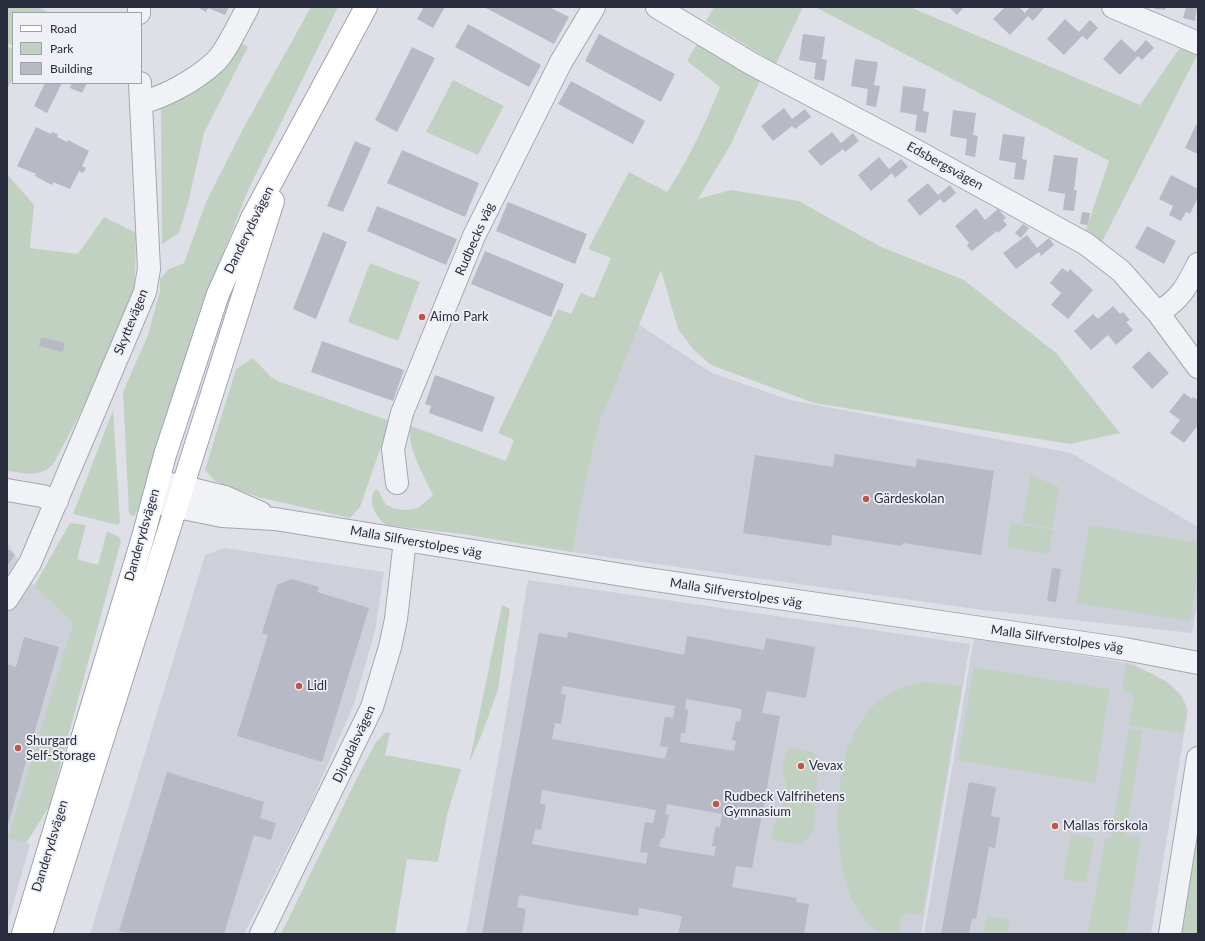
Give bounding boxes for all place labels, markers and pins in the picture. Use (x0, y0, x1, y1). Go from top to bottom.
place label: Aimo Park (430, 309, 489, 325)
marker: Aimo Park (417, 312, 427, 322)
place label: Gärdeskolan (874, 491, 945, 507)
marker: Gärdeskolan (861, 494, 871, 504)
place label: Lidl (307, 678, 327, 694)
marker: Lidl (294, 681, 304, 691)
place label: Shurgard Self-Storage (26, 733, 96, 764)
marker: Shurgard Self-Storage (13, 743, 23, 753)
place label: Vevax (809, 758, 843, 774)
marker: Vevax (796, 761, 806, 771)
place label: Rudbeck Valfrihetens Gymnasium (724, 789, 845, 820)
marker: Rudbeck Valfrihetens Gymnasium (711, 799, 721, 809)
place label: Mallas förskola (1063, 818, 1148, 834)
marker: Mallas förskola (1050, 821, 1060, 831)

